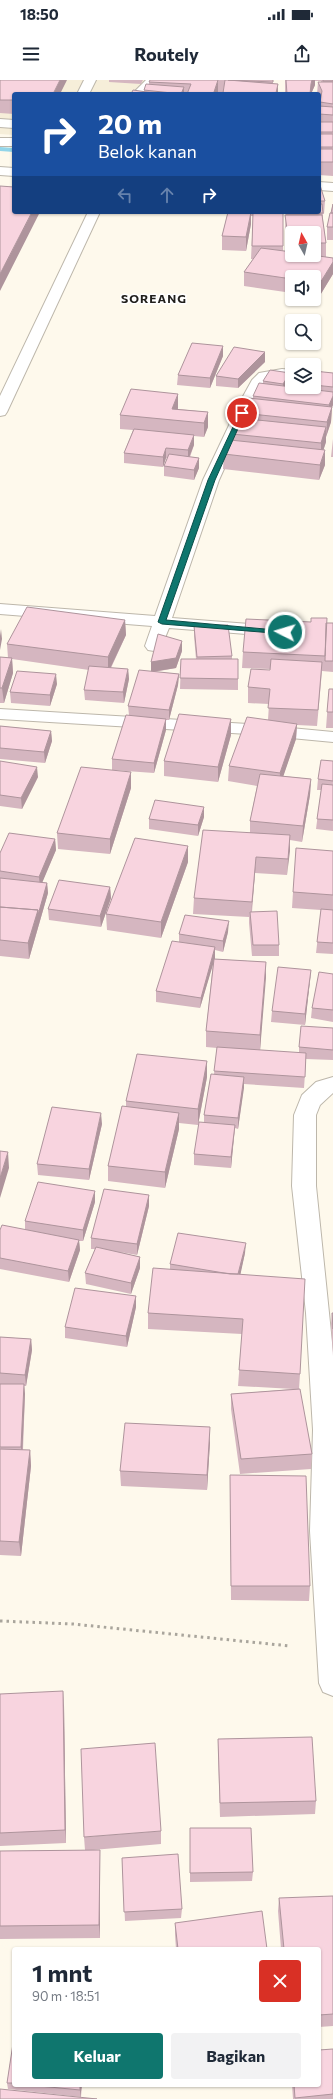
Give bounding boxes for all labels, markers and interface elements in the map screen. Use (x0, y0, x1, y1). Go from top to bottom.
text: 18:50 (20, 5, 59, 23)
icon: menu (20, 43, 42, 65)
text: Routely (134, 43, 199, 65)
icon: share (291, 43, 313, 65)
text: 20 m (98, 106, 162, 140)
icon: right (32, 108, 84, 160)
text: Belok kanan (98, 140, 197, 162)
icon: left (114, 184, 136, 206)
icon: ahead (156, 184, 178, 206)
icon: right (198, 184, 220, 206)
north arrow (285, 226, 321, 262)
map controls (285, 226, 321, 394)
button: sound (285, 270, 321, 306)
district label: SOREANG (121, 291, 187, 305)
button: search (285, 314, 321, 350)
button: layers (285, 358, 321, 394)
pin (225, 396, 259, 430)
icon: arrive (231, 402, 253, 424)
position arrow (264, 611, 306, 653)
text: 1 mnt (32, 1958, 92, 1987)
button: close (259, 1960, 301, 2002)
text: 90 m · 18:51 (32, 1988, 100, 2004)
button: Keluar (32, 2033, 163, 2079)
button: Bagikan (171, 2033, 301, 2079)

